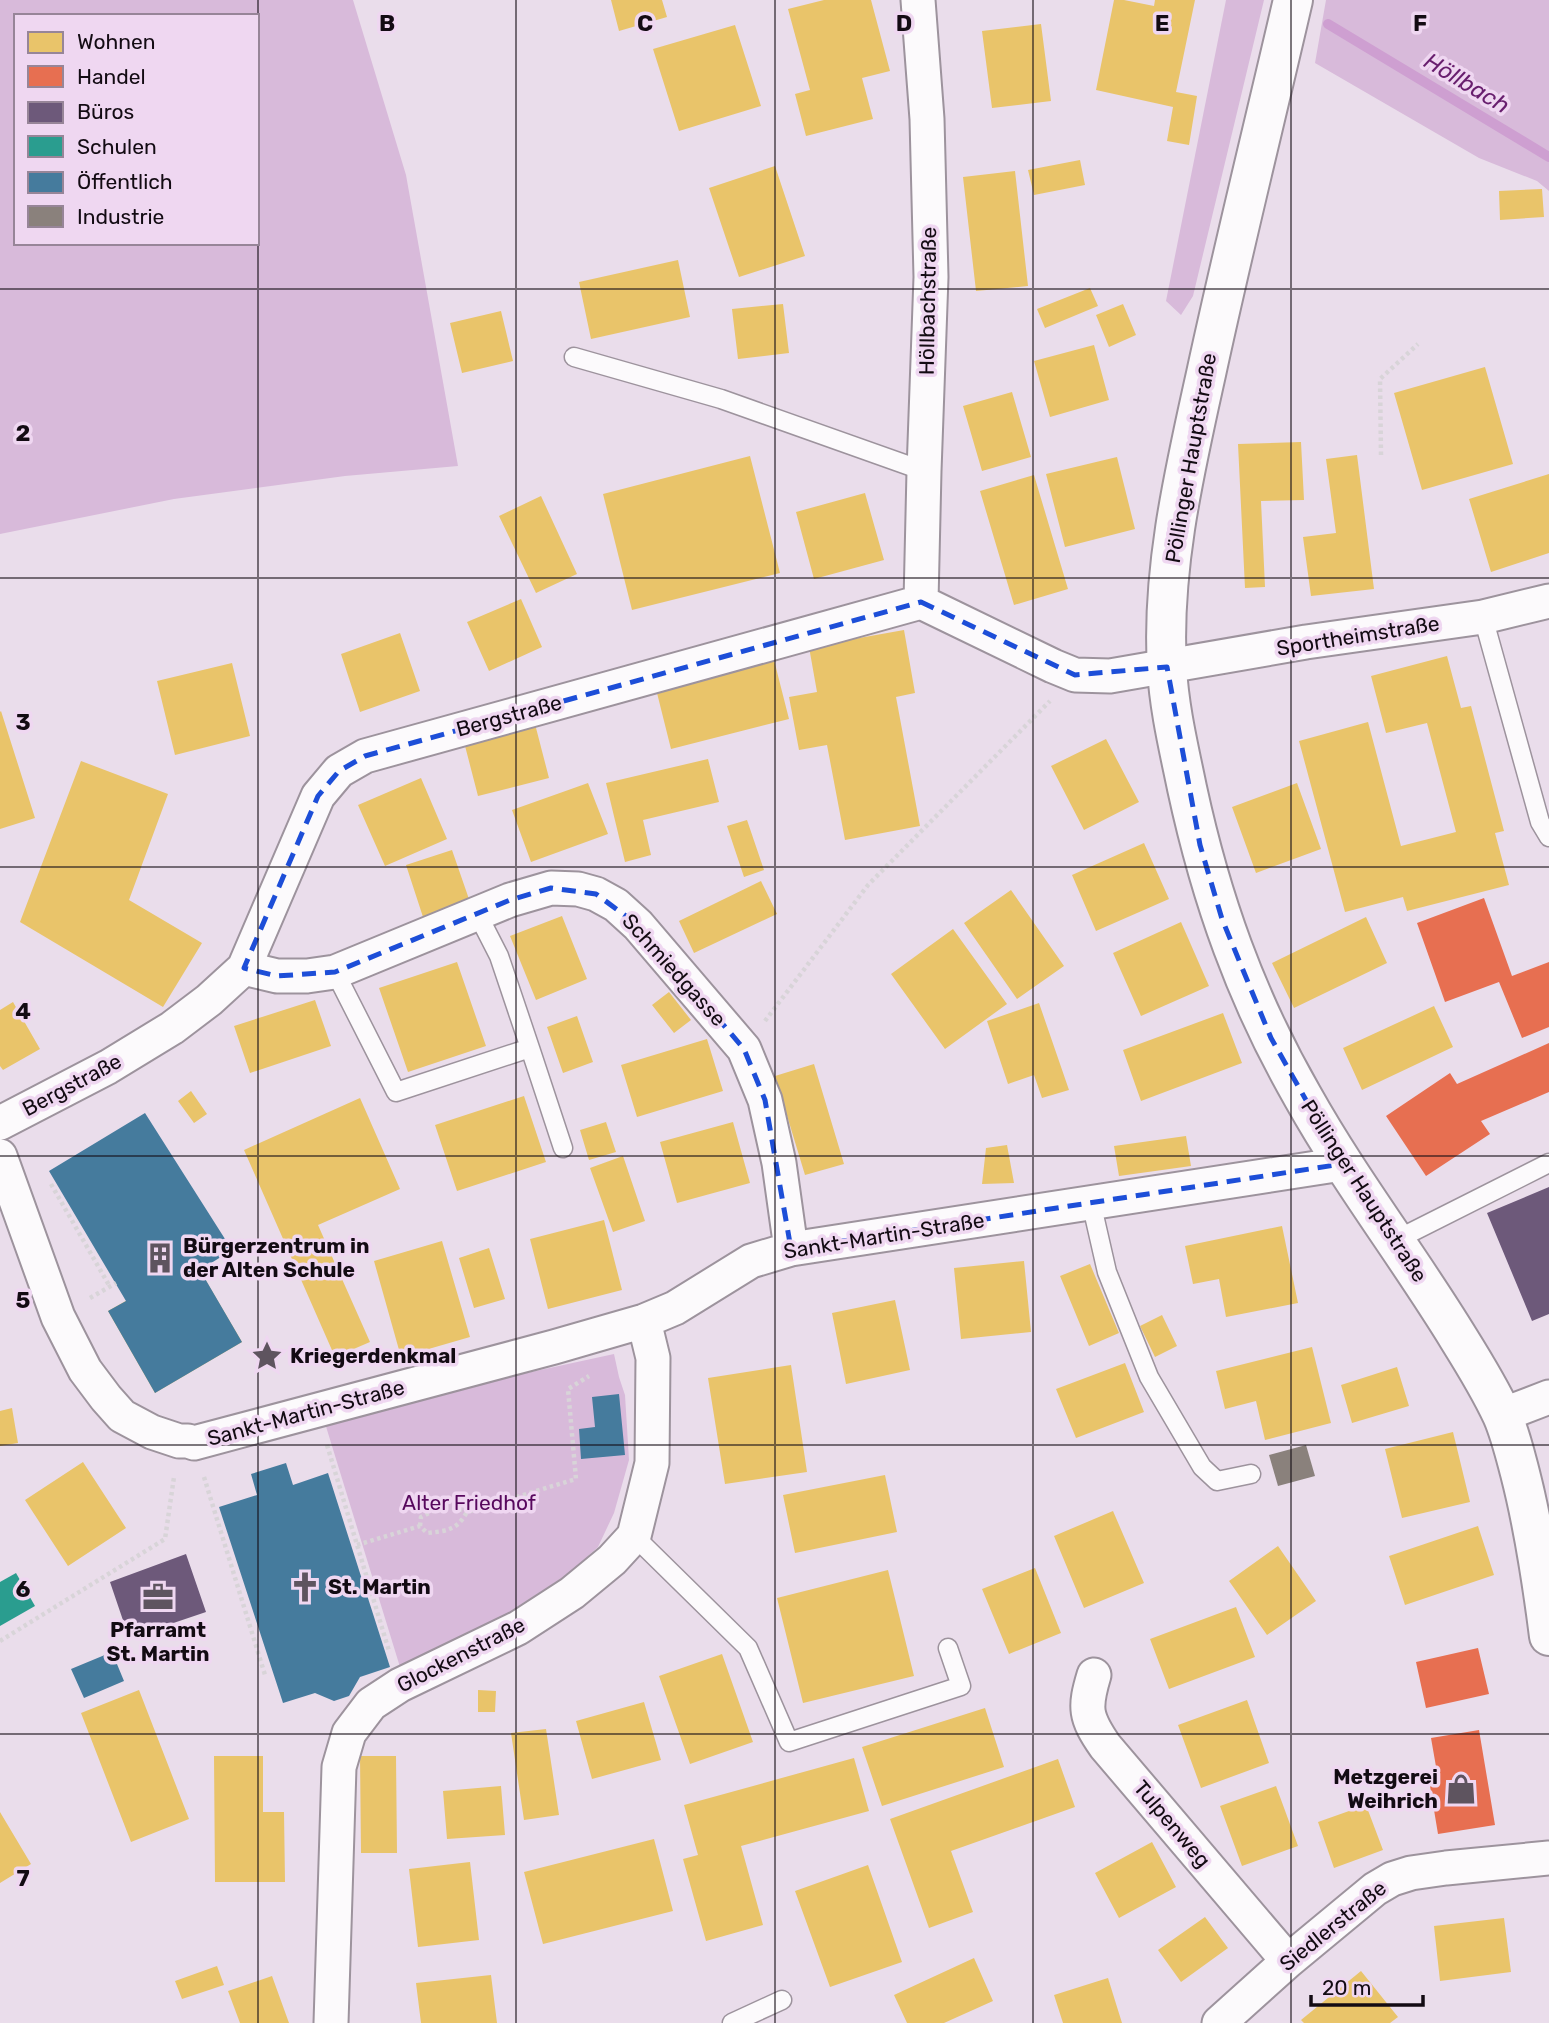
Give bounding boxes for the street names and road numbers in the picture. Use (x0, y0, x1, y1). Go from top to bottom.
street label: Höllbachstraße (914, 227, 941, 375)
street label: Pöllinger Hauptstraße (1160, 351, 1221, 565)
street label: Sportheimstraße (1275, 610, 1441, 661)
street label: Bergstraße (453, 689, 565, 742)
street label: Schmiedgasse (617, 908, 731, 1031)
street label: Bergstraße (18, 1048, 126, 1121)
street label: Pöllinger Hauptstraße (1296, 1095, 1433, 1287)
street label: Sankt-Martin-Straße (782, 1207, 986, 1264)
street label: Sankt-Martin-Straße (205, 1374, 407, 1451)
street label: Glockenstraße (393, 1612, 529, 1698)
street label: Tulpenweg (1129, 1775, 1216, 1872)
street label: Siedlerstraße (1274, 1875, 1391, 1976)

